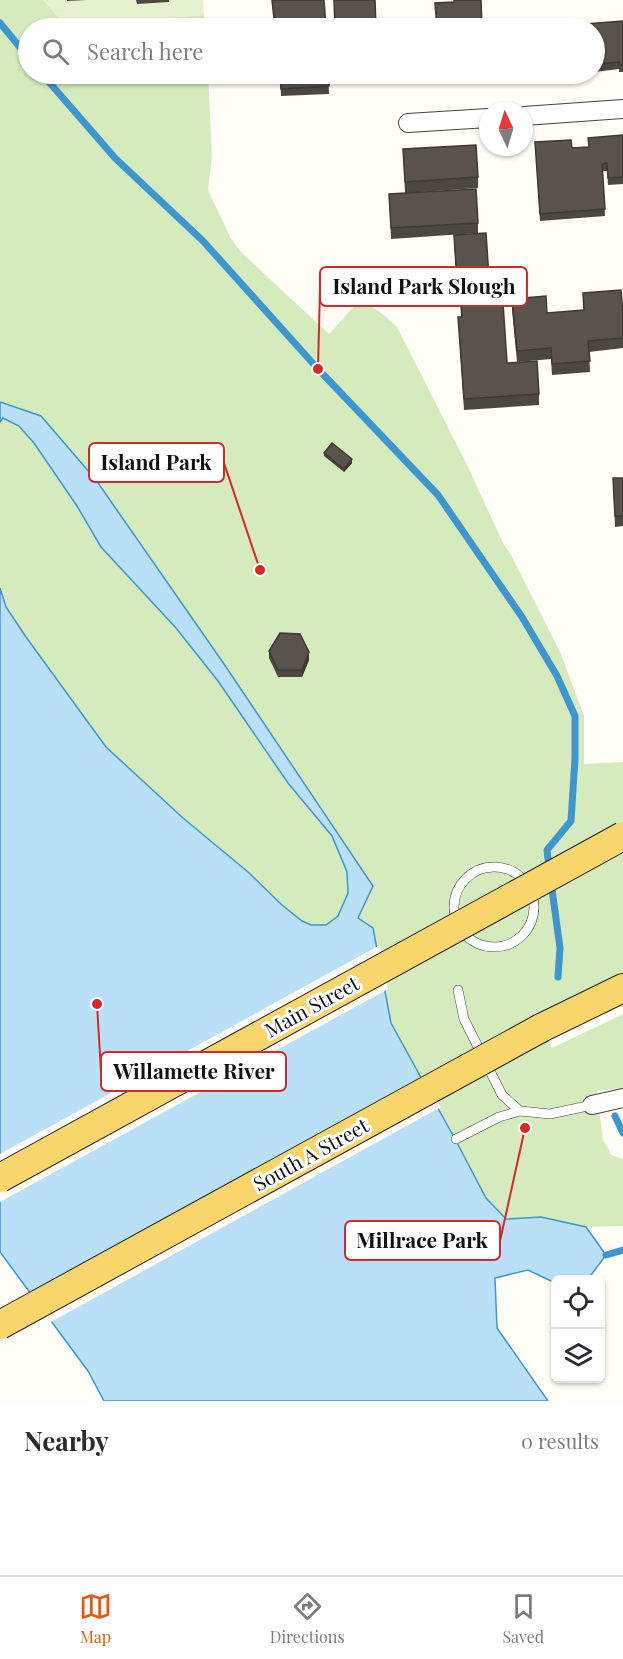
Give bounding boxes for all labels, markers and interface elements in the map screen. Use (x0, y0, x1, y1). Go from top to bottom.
search box (18, 18, 605, 84)
icon: search (39, 35, 72, 68)
text: Search here (87, 36, 203, 66)
north arrow (479, 102, 533, 156)
callout: Island Park Slough (320, 267, 527, 306)
text: Island Park Slough (332, 271, 516, 299)
callout: Island Park (89, 443, 224, 482)
text: Island Park (101, 447, 212, 475)
street label: Main Street (259, 968, 364, 1043)
callout: Willamette River (101, 1052, 286, 1091)
text: Willamette River (112, 1056, 275, 1084)
street label: South A Street (248, 1110, 374, 1196)
callout: Millrace Park (345, 1221, 500, 1260)
text: Millrace Park (356, 1225, 488, 1253)
map controls (551, 1275, 605, 1383)
button: locate (551, 1275, 605, 1329)
button: layers (551, 1329, 605, 1383)
text: Nearby (24, 1423, 109, 1458)
text: 0 results (521, 1427, 599, 1454)
tab: Map (79, 1590, 112, 1647)
tab: Directions (270, 1590, 345, 1647)
tab: Saved (502, 1590, 544, 1647)

